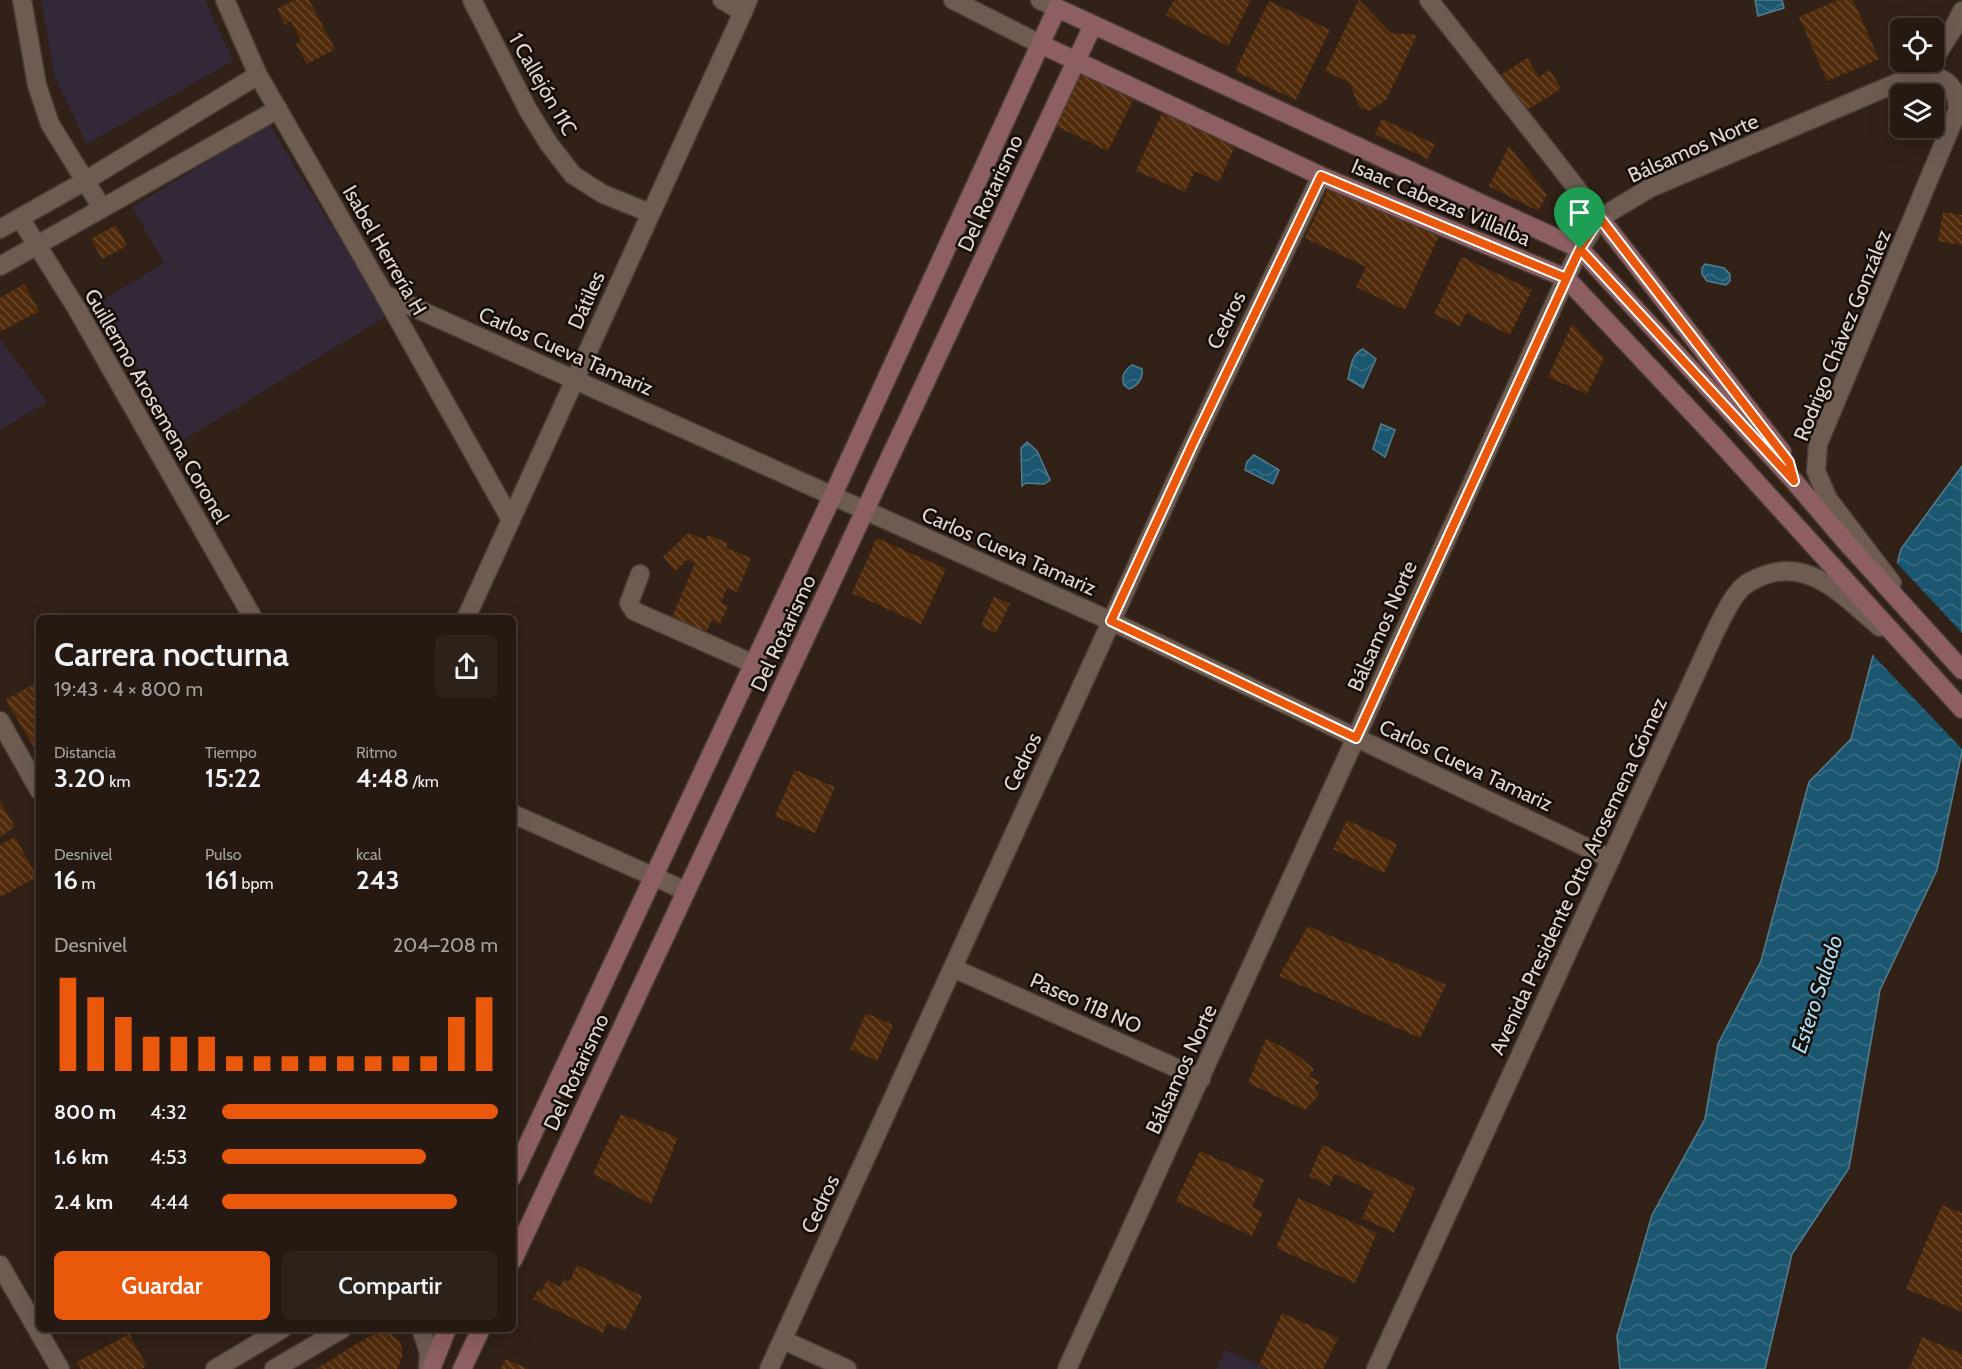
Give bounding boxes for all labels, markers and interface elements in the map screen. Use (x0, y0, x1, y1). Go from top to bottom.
map controls (1890, 18, 1944, 138)
button: locate (1890, 18, 1944, 72)
street label: 1 Callejón 11C (503, 28, 582, 140)
button: layers (1890, 84, 1944, 138)
street label: Bálsamos Norte (1624, 108, 1762, 188)
street label: Del Rotarismo (952, 131, 1028, 255)
street label: Isaac Cabezas Villalba (1348, 153, 1534, 251)
street label: Isabel Herrería H (338, 181, 432, 319)
pin (1554, 187, 1605, 249)
icon: arrive (1563, 196, 1596, 229)
street label: Rodrigo Chávez González (1788, 226, 1896, 444)
street label: Dátiles (562, 267, 610, 333)
street label: Guillermo Arosemena Coronel (79, 284, 235, 528)
street label: Cedros (1201, 287, 1251, 353)
street label: Carlos Cueva Tamariz (475, 301, 657, 401)
street label: Carlos Cueva Tamariz (918, 501, 1100, 601)
street label: Bálsamos Norte (1342, 557, 1422, 695)
street label: Del Rotarismo (745, 571, 821, 695)
text: Carrera nocturna (54, 634, 289, 674)
button: share (435, 635, 498, 698)
text: 19:43 · 4 × 800 m (54, 677, 203, 701)
street label: Avenida Presidente Otto Arosemena Gómez (1484, 693, 1672, 1059)
street label: Carlos Cueva Tamariz (1375, 714, 1557, 816)
street label: Cedros (998, 729, 1046, 795)
text: Distancia (54, 743, 116, 762)
text: Tiempo (205, 743, 257, 762)
text: Ritmo (356, 743, 397, 762)
text: 3.20 (54, 762, 106, 794)
text: 15:22 (205, 762, 261, 794)
text: 4:48 (356, 762, 409, 794)
text: km (106, 772, 130, 791)
text: /km (409, 772, 439, 791)
text: Desnivel (54, 845, 112, 864)
text: Pulso (205, 845, 242, 864)
text: kcal (356, 845, 382, 864)
text: 16 (54, 864, 78, 896)
text: 161 (205, 864, 238, 896)
text: 243 (356, 864, 399, 896)
text: m (78, 874, 96, 893)
text: bpm (238, 874, 273, 893)
water label: Estero Salado (1785, 932, 1849, 1056)
text: Desnivel (54, 933, 127, 957)
text: 204–208 m (393, 933, 498, 957)
street label: Paseo 11B NO (1026, 967, 1146, 1039)
street label: Bálsamos Norte (1140, 1000, 1222, 1138)
street label: Del Rotarismo (538, 1010, 614, 1134)
text: 800 m (54, 1100, 116, 1124)
text: 4:32 (150, 1100, 187, 1124)
text: 1.6 km (54, 1145, 109, 1169)
text: 4:53 (150, 1145, 187, 1169)
street label: Cedros (796, 1171, 844, 1237)
text: 2.4 km (54, 1190, 113, 1214)
text: 4:44 (150, 1190, 189, 1214)
button: Guardar (54, 1251, 270, 1320)
button: Compartir (282, 1251, 498, 1320)

